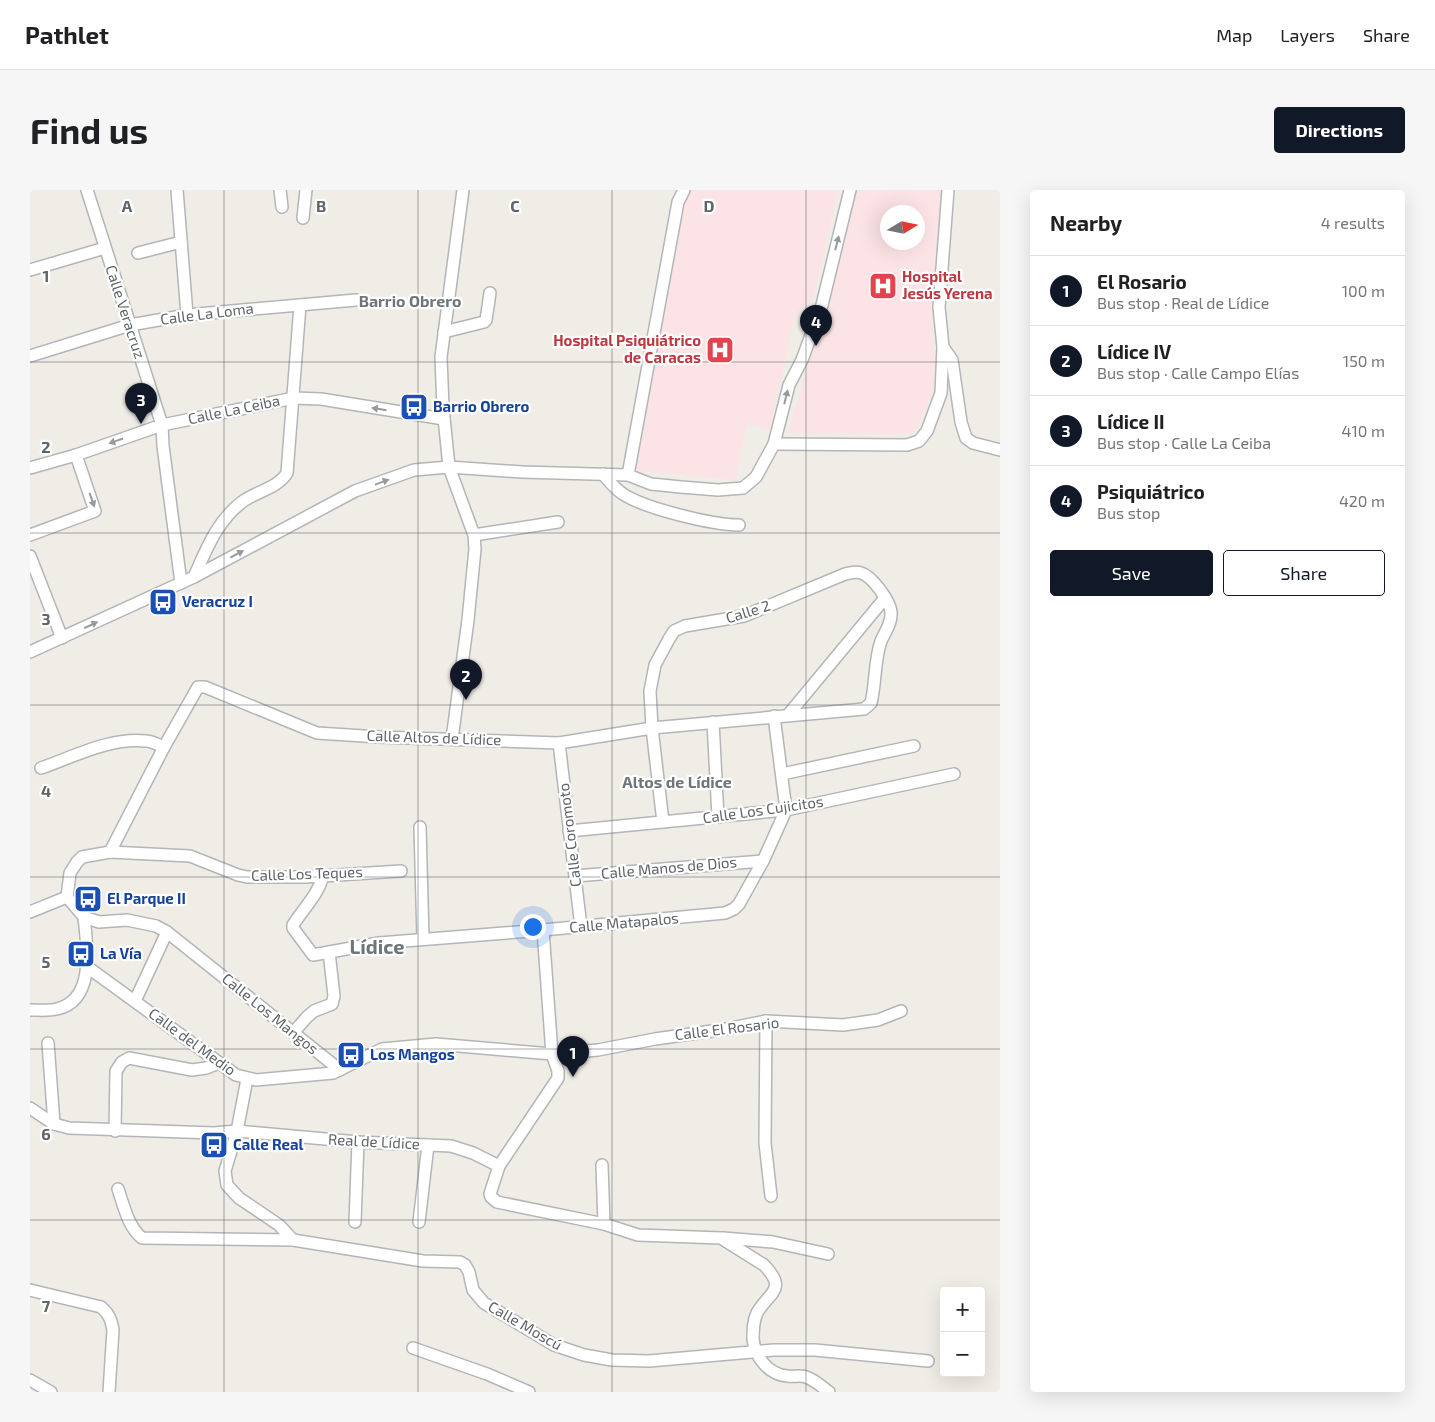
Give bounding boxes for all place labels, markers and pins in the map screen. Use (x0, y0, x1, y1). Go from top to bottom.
place label: Hospital Jesús Yerena (902, 267, 993, 302)
hospital icon: Hospital Jesús Yerena (868, 271, 898, 301)
pin: 4 (800, 305, 832, 346)
place label: Hospital Psiquiátrico de Caracas (553, 331, 701, 366)
hospital icon: Hospital Psiquiátrico de Caracas (705, 335, 735, 365)
pin: 3 (125, 383, 157, 424)
bus stop icon: Barrio Obrero (399, 392, 429, 422)
place label: Barrio Obrero (433, 397, 529, 415)
bus stop icon: Veracruz I (148, 587, 178, 617)
place label: Veracruz I (182, 592, 253, 610)
pin: 2 (450, 659, 482, 700)
bus stop icon: El Parque II (73, 884, 103, 914)
place label: El Parque II (107, 889, 186, 907)
bus stop icon: La Vía (66, 939, 96, 969)
place label: La Vía (100, 944, 142, 962)
pin: 1 (557, 1036, 589, 1077)
bus stop icon: Los Mangos (336, 1040, 366, 1070)
place label: Los Mangos (370, 1045, 455, 1063)
bus stop icon: Calle Real (199, 1130, 229, 1160)
place label: Calle Real (233, 1135, 304, 1153)

